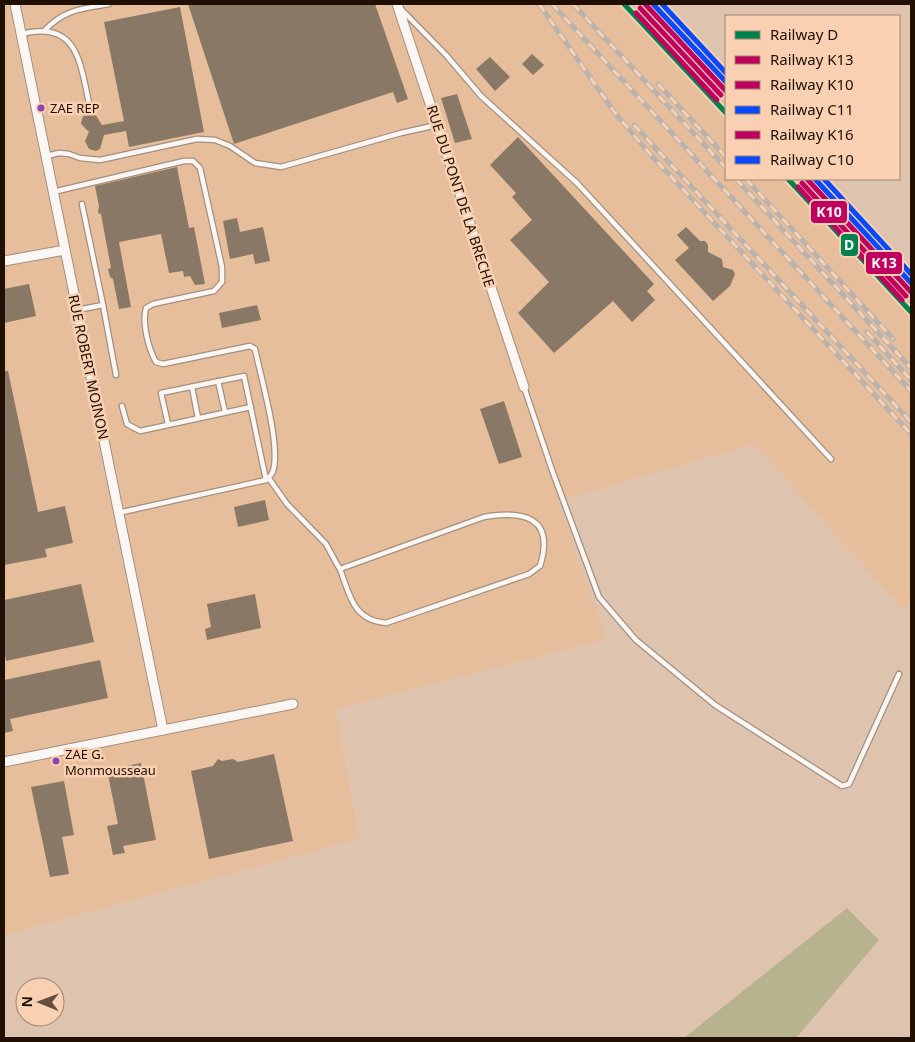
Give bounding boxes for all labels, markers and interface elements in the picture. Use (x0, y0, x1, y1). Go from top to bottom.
legend (725, 15, 900, 180)
text: Railway D (770, 24, 838, 44)
text: Railway K13 (770, 49, 854, 69)
text: Railway K10 (770, 74, 854, 94)
place label: ZAE REP (50, 99, 100, 117)
text: Railway C11 (770, 99, 854, 119)
marker: ZAE REP (36, 103, 46, 113)
street label: RUE DU PONT DE LA BRECHE (423, 103, 499, 289)
text: Railway K16 (770, 124, 854, 144)
text: Railway C10 (770, 149, 854, 169)
line badge: K10 (810, 200, 848, 224)
text: K10 (816, 202, 842, 221)
line badge: D (840, 233, 859, 257)
text: D (844, 235, 854, 254)
line badge: K13 (865, 251, 903, 275)
text: K13 (871, 253, 897, 272)
street label: RUE ROBERT MOINON (64, 293, 114, 441)
place label: ZAE G. Monmousseau (65, 745, 156, 779)
marker: ZAE G. Monmousseau (51, 756, 61, 766)
north arrow (15, 977, 65, 1027)
text: N (17, 996, 36, 1008)

